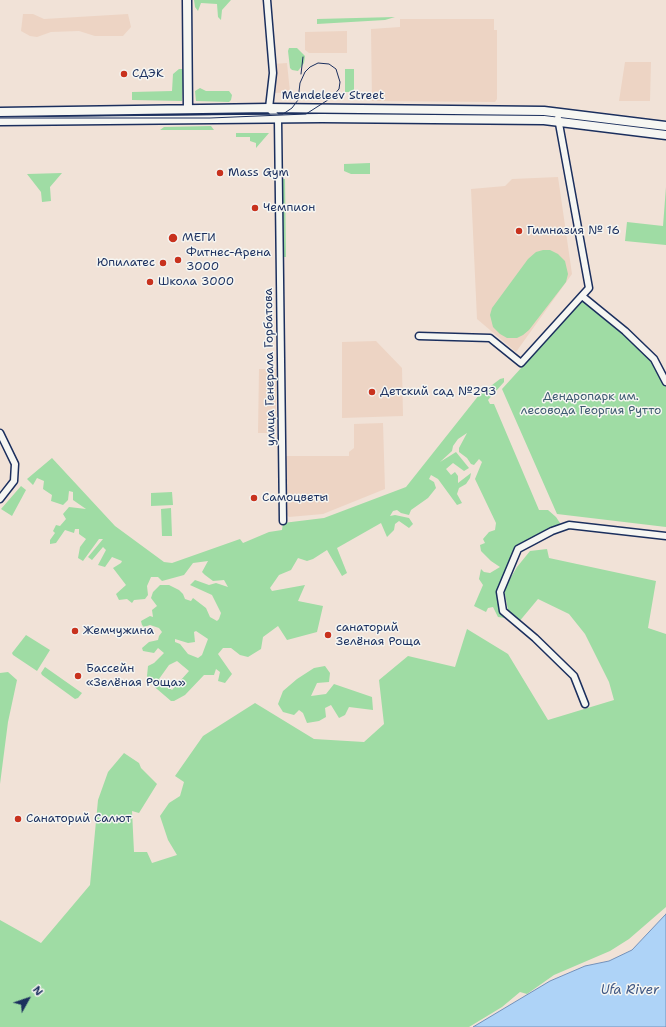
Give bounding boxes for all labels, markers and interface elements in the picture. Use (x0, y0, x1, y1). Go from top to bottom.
place label: СДЭК (132, 67, 164, 81)
marker: СДЭК (119, 69, 129, 79)
street label: Mendeleev Street (282, 89, 384, 103)
place label: Mass Gym (228, 166, 289, 180)
marker: Mass Gym (215, 168, 225, 178)
place label: Чемпион (263, 201, 315, 215)
marker: Чемпион (250, 203, 260, 213)
place label: Гимназия № 16 (527, 224, 620, 238)
marker: Гимназия № 16 (514, 226, 524, 236)
place label: МЕГИ (182, 231, 216, 245)
marker: МЕГИ (167, 232, 179, 244)
place label: Фитнес-Арена 3000 (186, 246, 271, 274)
marker: Фитнес-Арена 3000 (173, 255, 183, 265)
place label: Юпилатес (97, 256, 155, 270)
marker: Юпилатес (158, 258, 168, 268)
place label: Школа 3000 (158, 275, 234, 289)
marker: Школа 3000 (145, 277, 155, 287)
street label: улица Генерала Горбатова (261, 288, 279, 446)
place label: Детский сад №293 (380, 385, 497, 399)
marker: Детский сад №293 (367, 387, 377, 397)
park label: Дендропарк им. лесовода Георгия Рутто (521, 390, 661, 418)
place label: Самоцветы (262, 491, 328, 505)
marker: Самоцветы (249, 493, 259, 503)
place label: санаторий Зелёная Роща (336, 621, 420, 649)
place label: Жемчужина (83, 624, 154, 638)
marker: Жемчужина (70, 626, 80, 636)
marker: санаторий Зелёная Роща (323, 630, 333, 640)
place label: Бассейн «Зелёная Роща» (86, 662, 186, 690)
marker: Бассейн «Зелёная Роща» (73, 671, 83, 681)
place label: Санаторий Салют (26, 812, 131, 826)
marker: Санаторий Салют (13, 814, 23, 824)
north arrow (8, 979, 48, 1019)
text: N (29, 983, 46, 999)
water label: Ufa River (601, 983, 659, 999)

